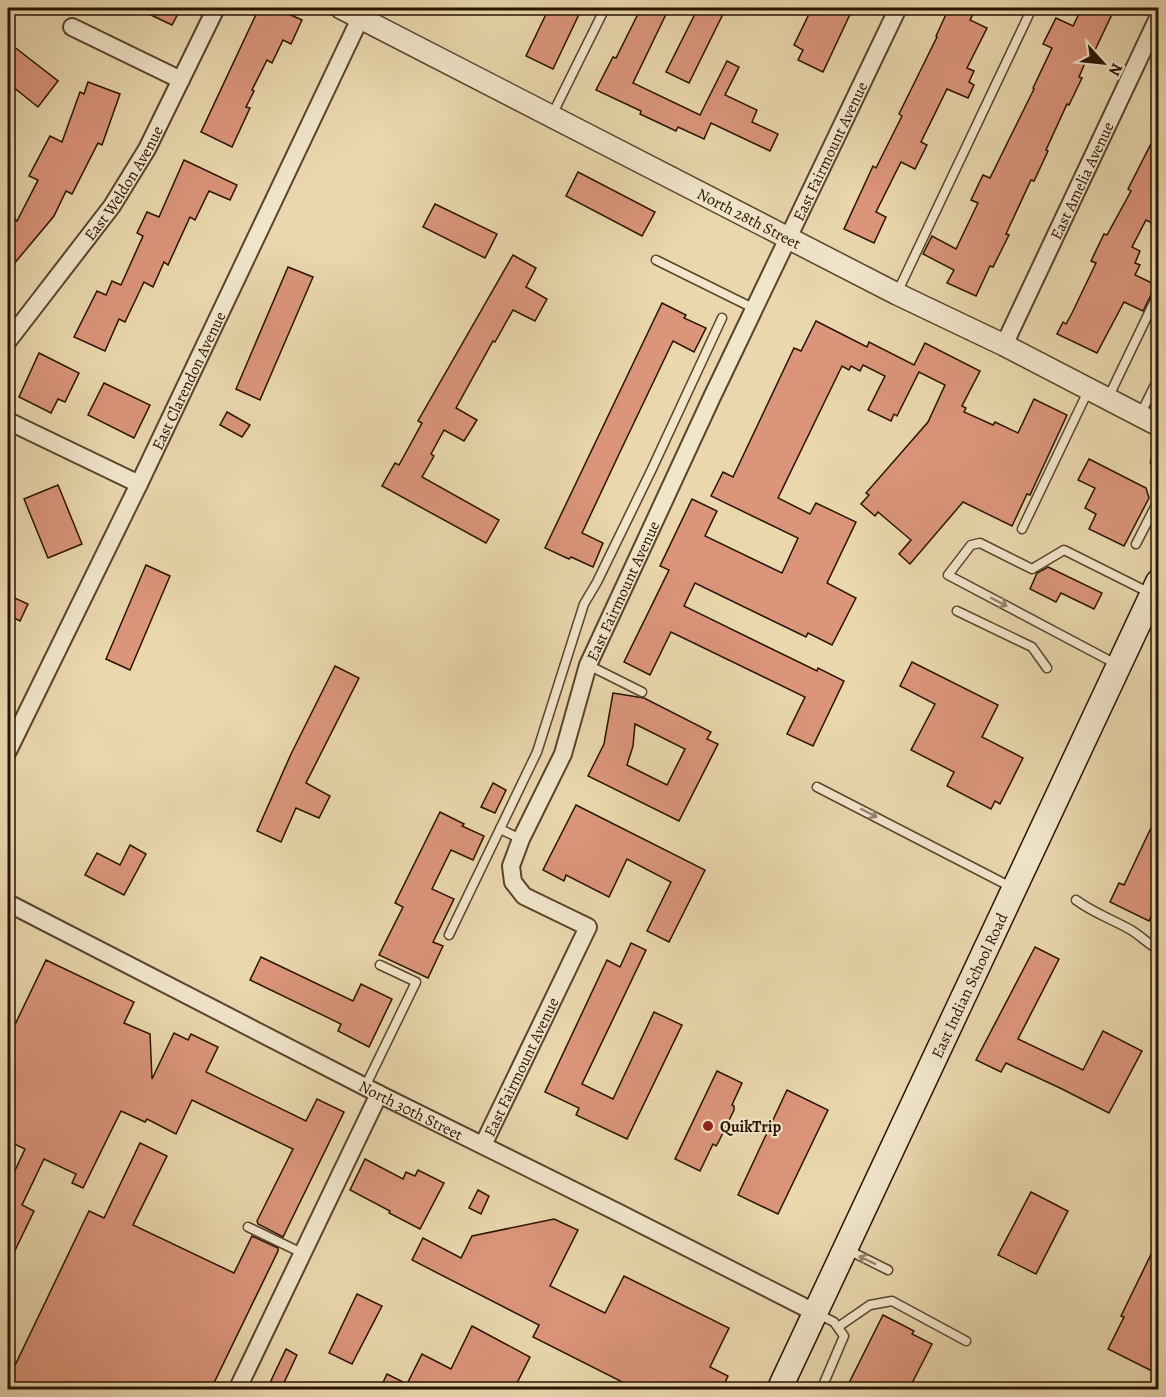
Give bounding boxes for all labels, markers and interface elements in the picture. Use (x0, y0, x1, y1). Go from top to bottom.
north arrow (1073, 33, 1133, 93)
text: N (1103, 59, 1128, 80)
street label: East Fairmount Avenue (788, 78, 873, 225)
street label: East Amelia Avenue (1045, 118, 1120, 243)
street label: East Weldon Avenue (79, 122, 169, 246)
street label: North 28th Street (693, 183, 804, 255)
street label: East Clarendon Avenue (147, 308, 231, 454)
street label: East Fairmount Avenue (581, 517, 665, 665)
one-way arrow (990, 597, 1008, 608)
one-way arrow (860, 808, 878, 820)
street label: East Indian School Road (926, 909, 1013, 1062)
street label: East Fairmount Avenue (479, 994, 565, 1140)
street label: North 30th Street (355, 1075, 466, 1146)
place label: QuikTrip (720, 1116, 781, 1138)
marker: QuikTrip (701, 1119, 715, 1133)
one-way arrow (858, 1253, 876, 1265)

